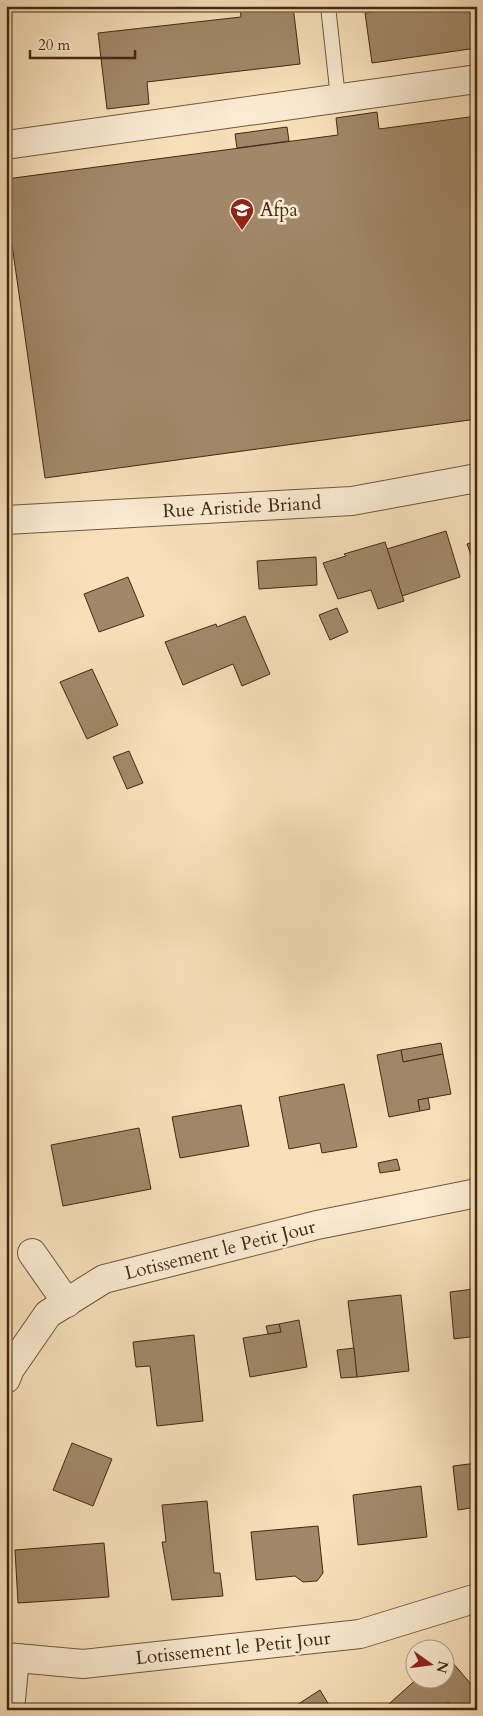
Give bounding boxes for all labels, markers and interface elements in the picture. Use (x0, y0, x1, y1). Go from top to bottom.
scale bar (30, 28, 135, 60)
text: 20 m (38, 35, 70, 55)
school or university icon: Afpa (229, 197, 255, 231)
place label: Afpa (260, 197, 298, 223)
street label: Rue Aristide Briand (162, 490, 322, 524)
street label: Lotissement le Petit Jour (122, 1214, 318, 1286)
street label: Lotissement le Petit Jour (134, 1625, 332, 1671)
north arrow (406, 1638, 456, 1688)
text: N (431, 1659, 453, 1675)

